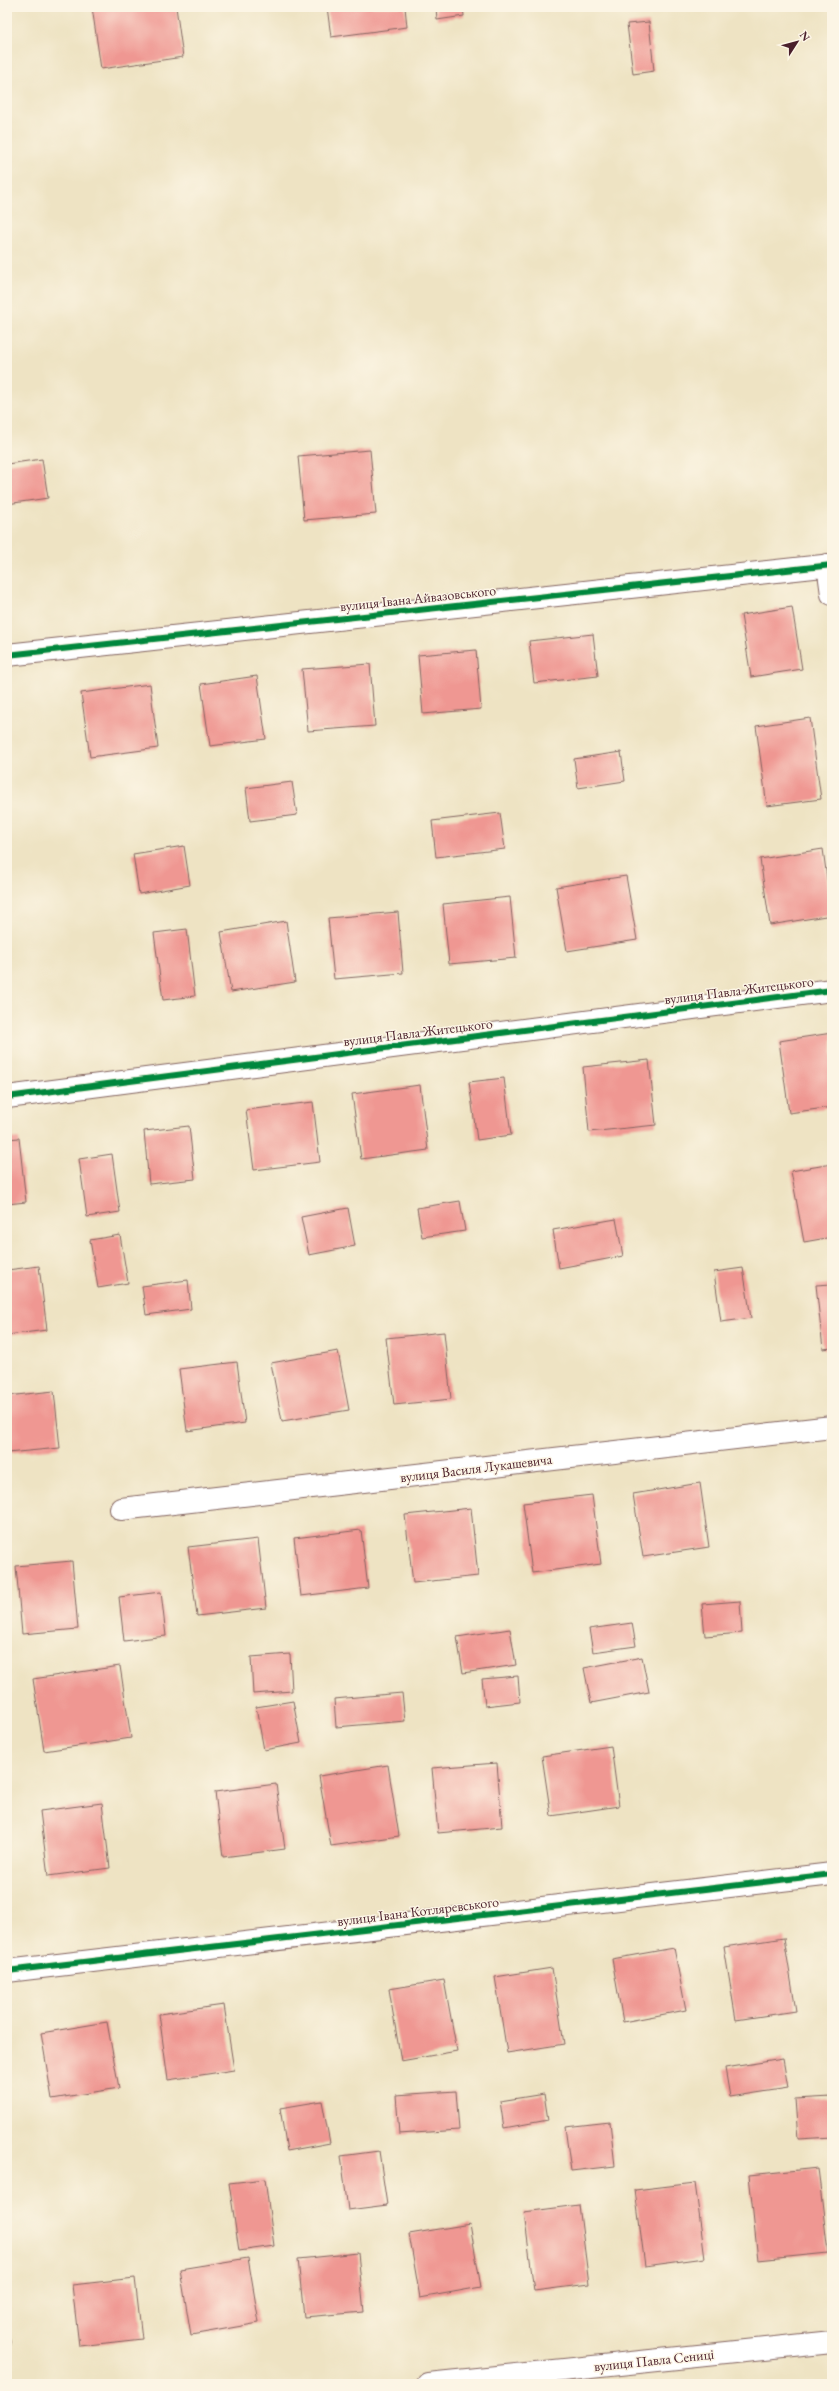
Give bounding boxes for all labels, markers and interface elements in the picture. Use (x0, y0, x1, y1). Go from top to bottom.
north arrow (777, 22, 817, 62)
text: N (797, 28, 813, 44)
street label: вулиця Івана Айвазовського (339, 581, 497, 615)
street label: вулиця Павла Житецького (663, 972, 815, 1008)
street label: вулиця Павла Житецького (342, 1014, 494, 1050)
street label: вулиця Василя Лукашевича (399, 1450, 553, 1486)
street label: вулиця Івана Котляревського (336, 1892, 500, 1930)
street label: вулиця Павла Сениці (593, 2345, 715, 2375)

